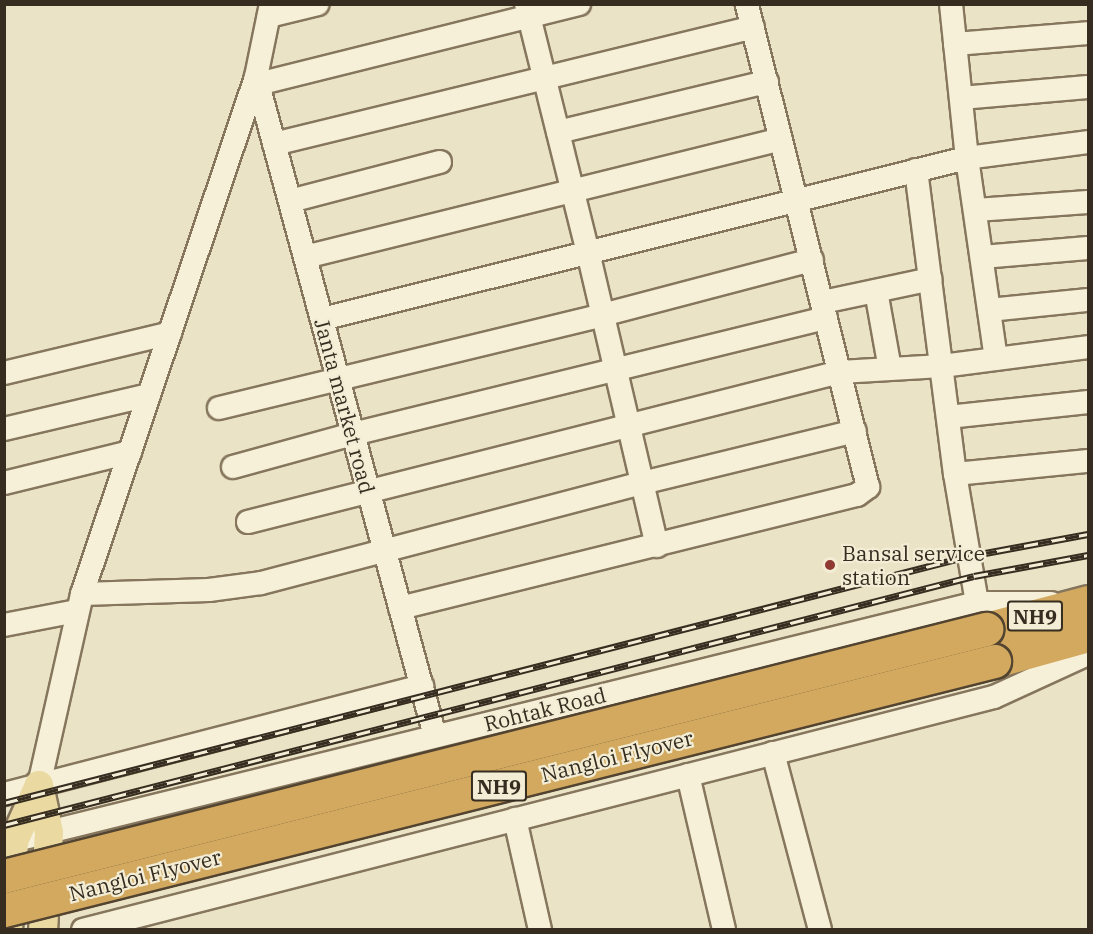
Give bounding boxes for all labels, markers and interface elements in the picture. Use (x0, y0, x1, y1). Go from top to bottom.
street label: Janta market road (310, 316, 380, 496)
place label: Bansal service station (842, 540, 985, 590)
marker: Bansal service station (823, 558, 837, 572)
road number: NH9 (1006, 599, 1064, 633)
street label: Rohtak Road (481, 682, 609, 736)
street label: Nangloi Flyover (538, 725, 696, 787)
road number: NH9 (470, 769, 528, 803)
street label: Nangloi Flyover (66, 844, 224, 906)

